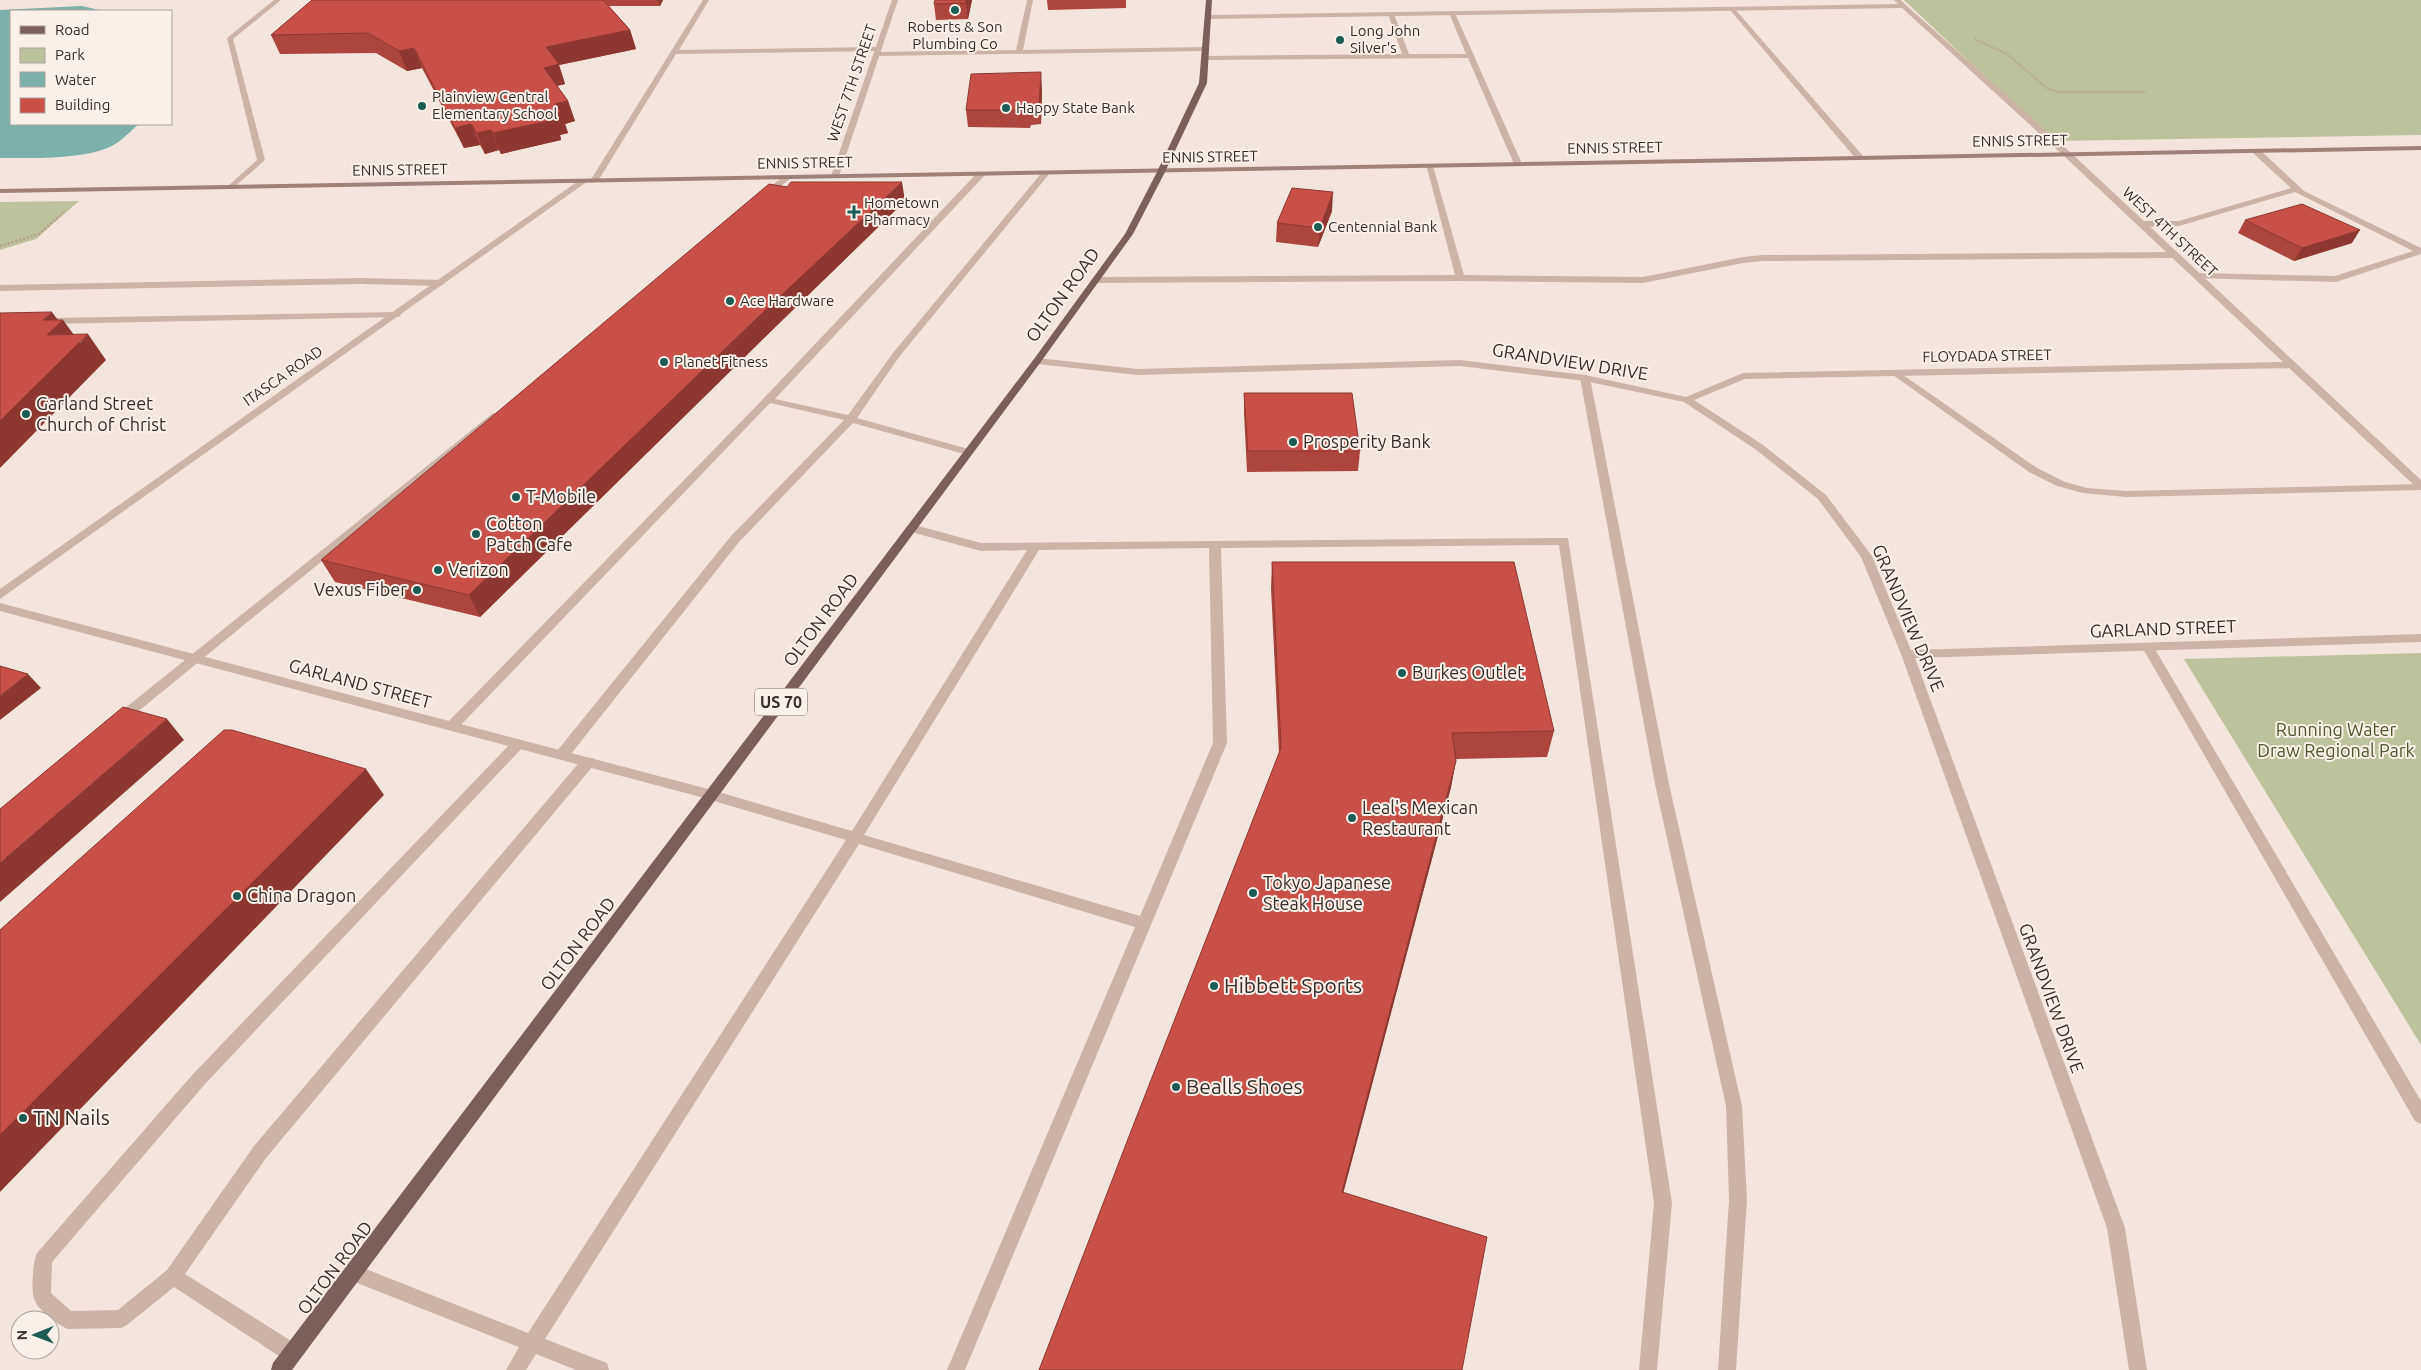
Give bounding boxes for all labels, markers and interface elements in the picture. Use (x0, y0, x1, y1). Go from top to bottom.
marker: Roberts & Son Plumbing Co (949, 4, 961, 16)
legend (10, 10, 172, 125)
place label: Roberts & Son Plumbing Co (907, 18, 1003, 52)
text: Road (55, 21, 90, 38)
street label: WEST 7TH STREET (823, 21, 880, 144)
place label: Long John Silver's (1350, 22, 1420, 56)
marker: Long John Silver's (1334, 34, 1346, 46)
text: Park (55, 46, 85, 63)
text: Water (55, 71, 96, 88)
place label: Plainview Central Elementary School (432, 88, 558, 122)
text: Building (55, 96, 110, 113)
place label: Happy State Bank (1016, 99, 1135, 116)
marker: Plainview Central Elementary School (416, 100, 428, 112)
marker: Happy State Bank (1000, 102, 1012, 114)
street label: ENNIS STREET (1972, 131, 2069, 150)
street label: ENNIS STREET (1567, 138, 1664, 157)
street label: ENNIS STREET (1162, 147, 1259, 166)
street label: ENNIS STREET (757, 153, 854, 172)
street label: ENNIS STREET (352, 160, 449, 179)
street label: WEST 4TH STREET (2119, 183, 2222, 280)
place label: Hometown Pharmacy (864, 194, 939, 228)
marker: Hometown Pharmacy (848, 206, 860, 218)
place label: Centennial Bank (1328, 218, 1438, 235)
marker: Centennial Bank (1312, 221, 1324, 233)
street label: OLTON ROAD (1021, 243, 1103, 345)
place label: Ace Hardware (740, 292, 834, 309)
marker: Ace Hardware (724, 295, 736, 307)
street label: GRANDVIEW DRIVE (1491, 339, 1650, 383)
street label: ITASCA ROAD (240, 342, 326, 409)
street label: FLOYDADA STREET (1922, 346, 2052, 365)
place label: Planet Fitness (674, 353, 768, 370)
marker: Planet Fitness (658, 356, 670, 368)
place label: Garland Street Church of Christ (36, 393, 166, 434)
marker: Garland Street Church of Christ (20, 408, 32, 420)
place label: Prosperity Bank (1303, 431, 1431, 451)
marker: Prosperity Bank (1287, 436, 1299, 448)
place label: T-Mobile (526, 486, 596, 506)
marker: T-Mobile (510, 491, 522, 503)
place label: Cotton Patch Cafe (486, 513, 573, 554)
marker: Cotton Patch Cafe (470, 528, 482, 540)
street label: GRANDVIEW DRIVE (1869, 541, 1949, 694)
place label: Verizon (448, 559, 509, 579)
marker: Verizon (432, 564, 444, 576)
street label: OLTON ROAD (779, 569, 862, 670)
place label: Vexus Fiber (314, 579, 407, 599)
marker: Vexus Fiber (411, 584, 423, 596)
street label: GARLAND STREET (2089, 615, 2237, 641)
street label: GARLAND STREET (287, 654, 434, 712)
place label: Burkes Outlet (1412, 662, 1524, 682)
marker: Burkes Outlet (1396, 667, 1408, 679)
road number: US 70 (755, 689, 807, 716)
park label: Running Water Draw Regional Park (2257, 719, 2415, 760)
place label: Leal's Mexican Restaurant (1362, 797, 1478, 838)
marker: Leal's Mexican Restaurant (1346, 812, 1358, 824)
place label: Tokyo Japanese Steak House (1263, 872, 1391, 913)
place label: China Dragon (247, 885, 356, 905)
marker: Tokyo Japanese Steak House (1247, 887, 1259, 899)
marker: China Dragon (231, 890, 243, 902)
street label: OLTON ROAD (536, 893, 619, 994)
street label: GRANDVIEW DRIVE (2016, 920, 2088, 1075)
place label: Hibbett Sports (1224, 973, 1362, 997)
marker: Hibbett Sports (1208, 980, 1220, 992)
place label: Bealls Shoes (1186, 1074, 1303, 1098)
marker: Bealls Shoes (1170, 1081, 1182, 1093)
place label: TN Nails (33, 1105, 110, 1129)
marker: TN Nails (17, 1112, 29, 1124)
street label: OLTON ROAD (293, 1217, 376, 1318)
north arrow (10, 1310, 60, 1360)
text: N (14, 1330, 30, 1341)

